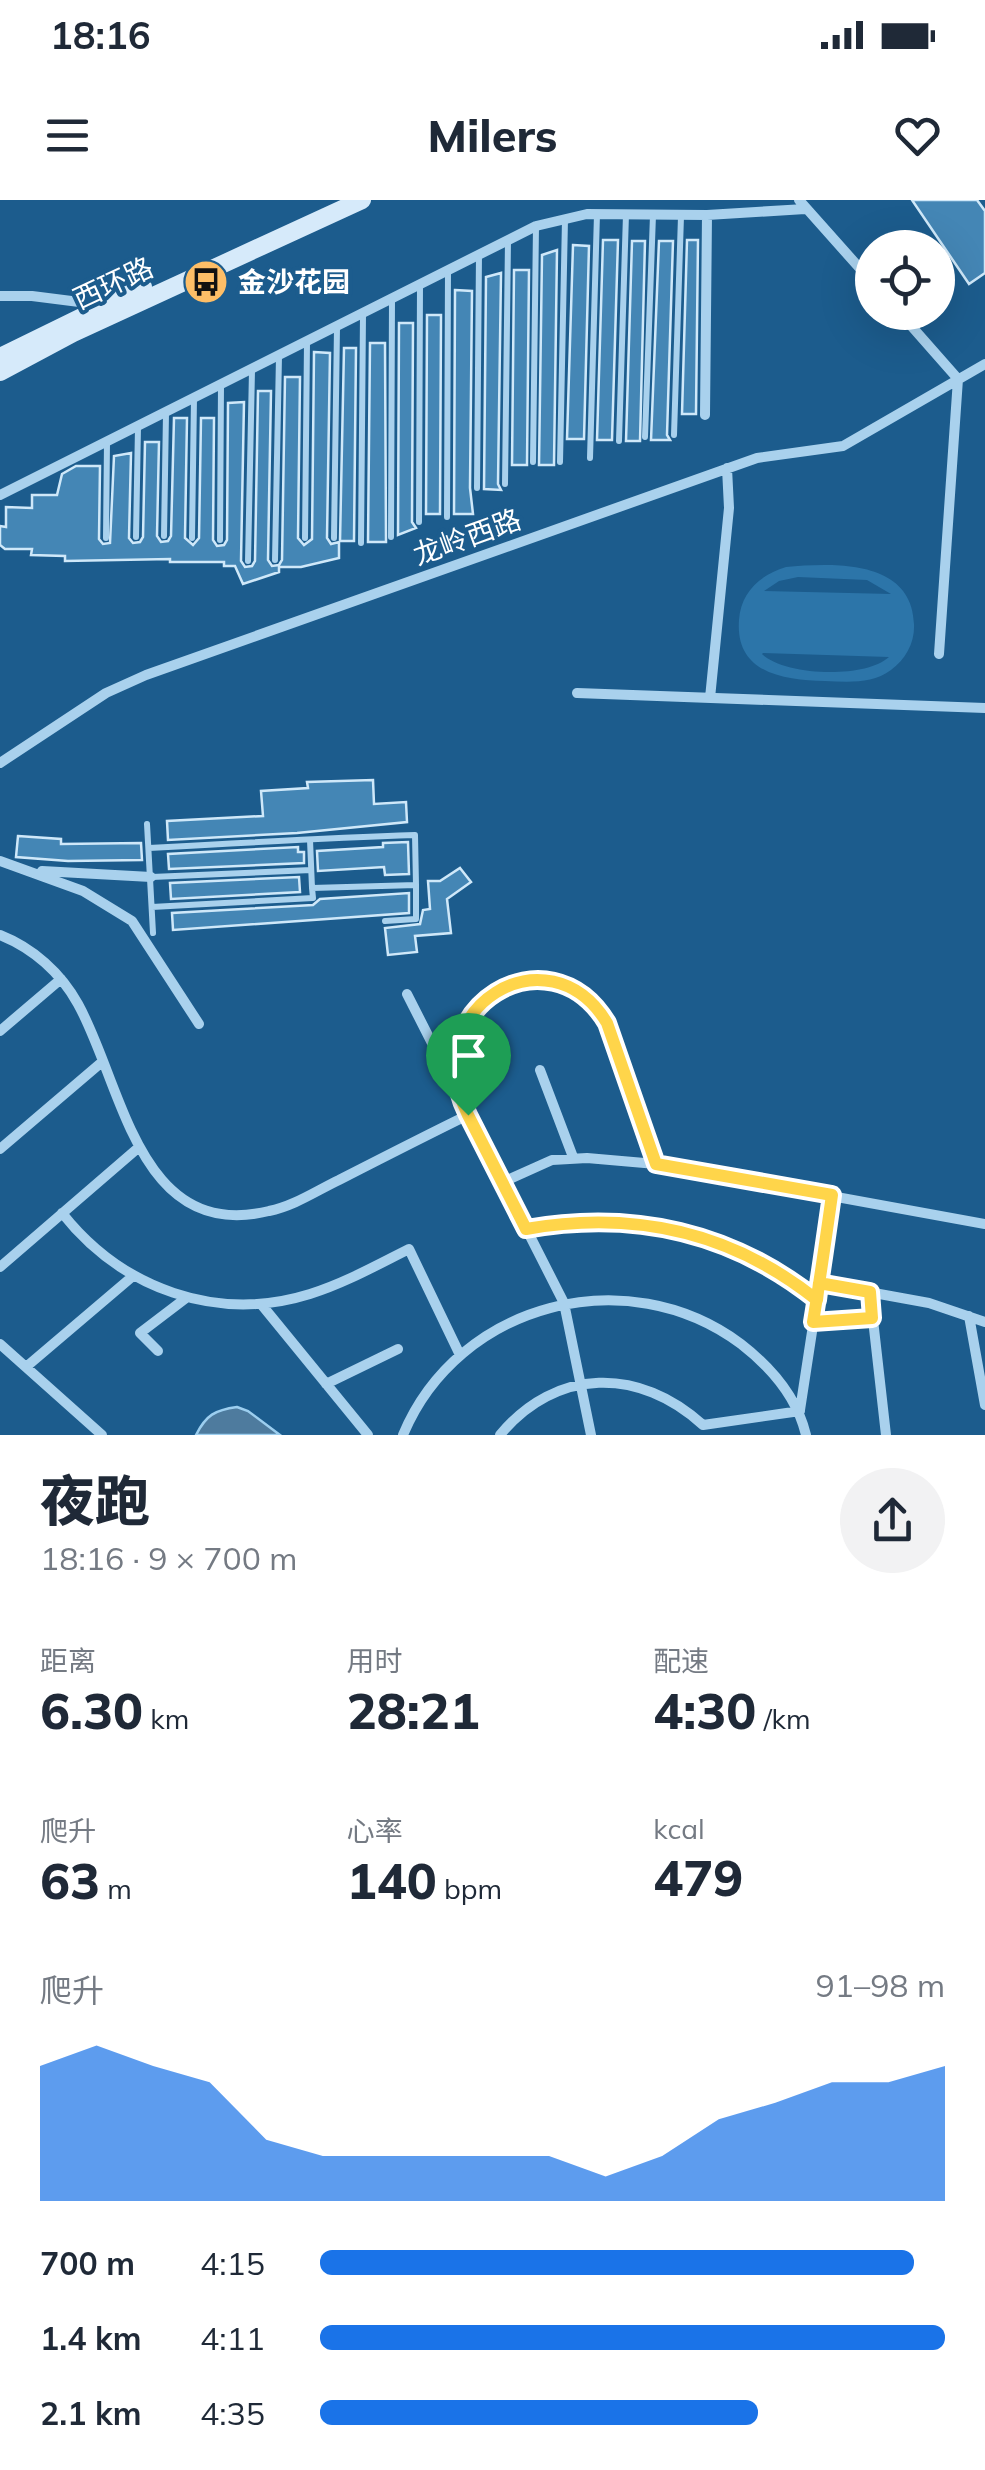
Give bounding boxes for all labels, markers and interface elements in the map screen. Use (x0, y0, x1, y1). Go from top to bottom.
text: 18:16 (50, 11, 151, 59)
text: Milers (428, 107, 557, 163)
icon: menu (40, 108, 95, 163)
icon: heart (890, 108, 945, 163)
map controls (855, 230, 955, 330)
button: locate (855, 230, 955, 330)
street label: 西环路 (67, 249, 158, 316)
bus stop icon: 金沙花园 (183, 259, 229, 305)
place label: 金沙花园 (238, 264, 350, 299)
street label: 龙岭西路 (408, 501, 525, 572)
pin (426, 1013, 511, 1116)
icon: arrive (441, 1028, 496, 1083)
text: 夜跑 (40, 1466, 150, 1535)
button: share (840, 1468, 945, 1573)
text: 18:16 · 9 × 700 m (40, 1538, 297, 1578)
text: 距离 (40, 1643, 96, 1678)
text: 用时 (347, 1643, 403, 1678)
text: 配速 (653, 1643, 709, 1678)
text: 6.30 (40, 1679, 143, 1742)
text: 28:21 (347, 1679, 480, 1742)
text: 4:30 (653, 1679, 756, 1742)
text: km (143, 1701, 189, 1736)
text: /km (756, 1701, 811, 1736)
text: kcal (653, 1811, 705, 1846)
text: 爬升 (40, 1813, 96, 1848)
text: 心率 (347, 1813, 403, 1848)
text: 479 (653, 1846, 743, 1909)
text: 63 (40, 1849, 100, 1912)
text: 140 (347, 1849, 437, 1912)
text: m (100, 1871, 132, 1906)
text: bpm (437, 1871, 502, 1906)
text: 91–98 m (816, 1965, 945, 2005)
text: 爬升 (40, 1970, 104, 2010)
text: 700 m (40, 2243, 135, 2283)
text: 4:15 (200, 2243, 265, 2283)
text: 1.4 km (40, 2318, 142, 2358)
text: 4:11 (200, 2318, 265, 2358)
text: 2.1 km (40, 2393, 142, 2433)
text: 4:35 (200, 2393, 265, 2433)

